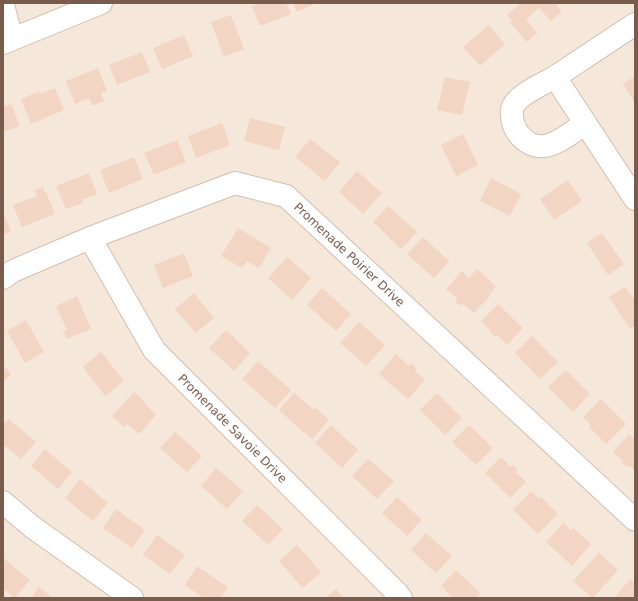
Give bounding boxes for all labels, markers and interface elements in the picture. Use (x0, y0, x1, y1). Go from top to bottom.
street label: Promenade Poirier Drive (291, 200, 407, 309)
street label: Promenade Savoie Drive (175, 371, 290, 486)

